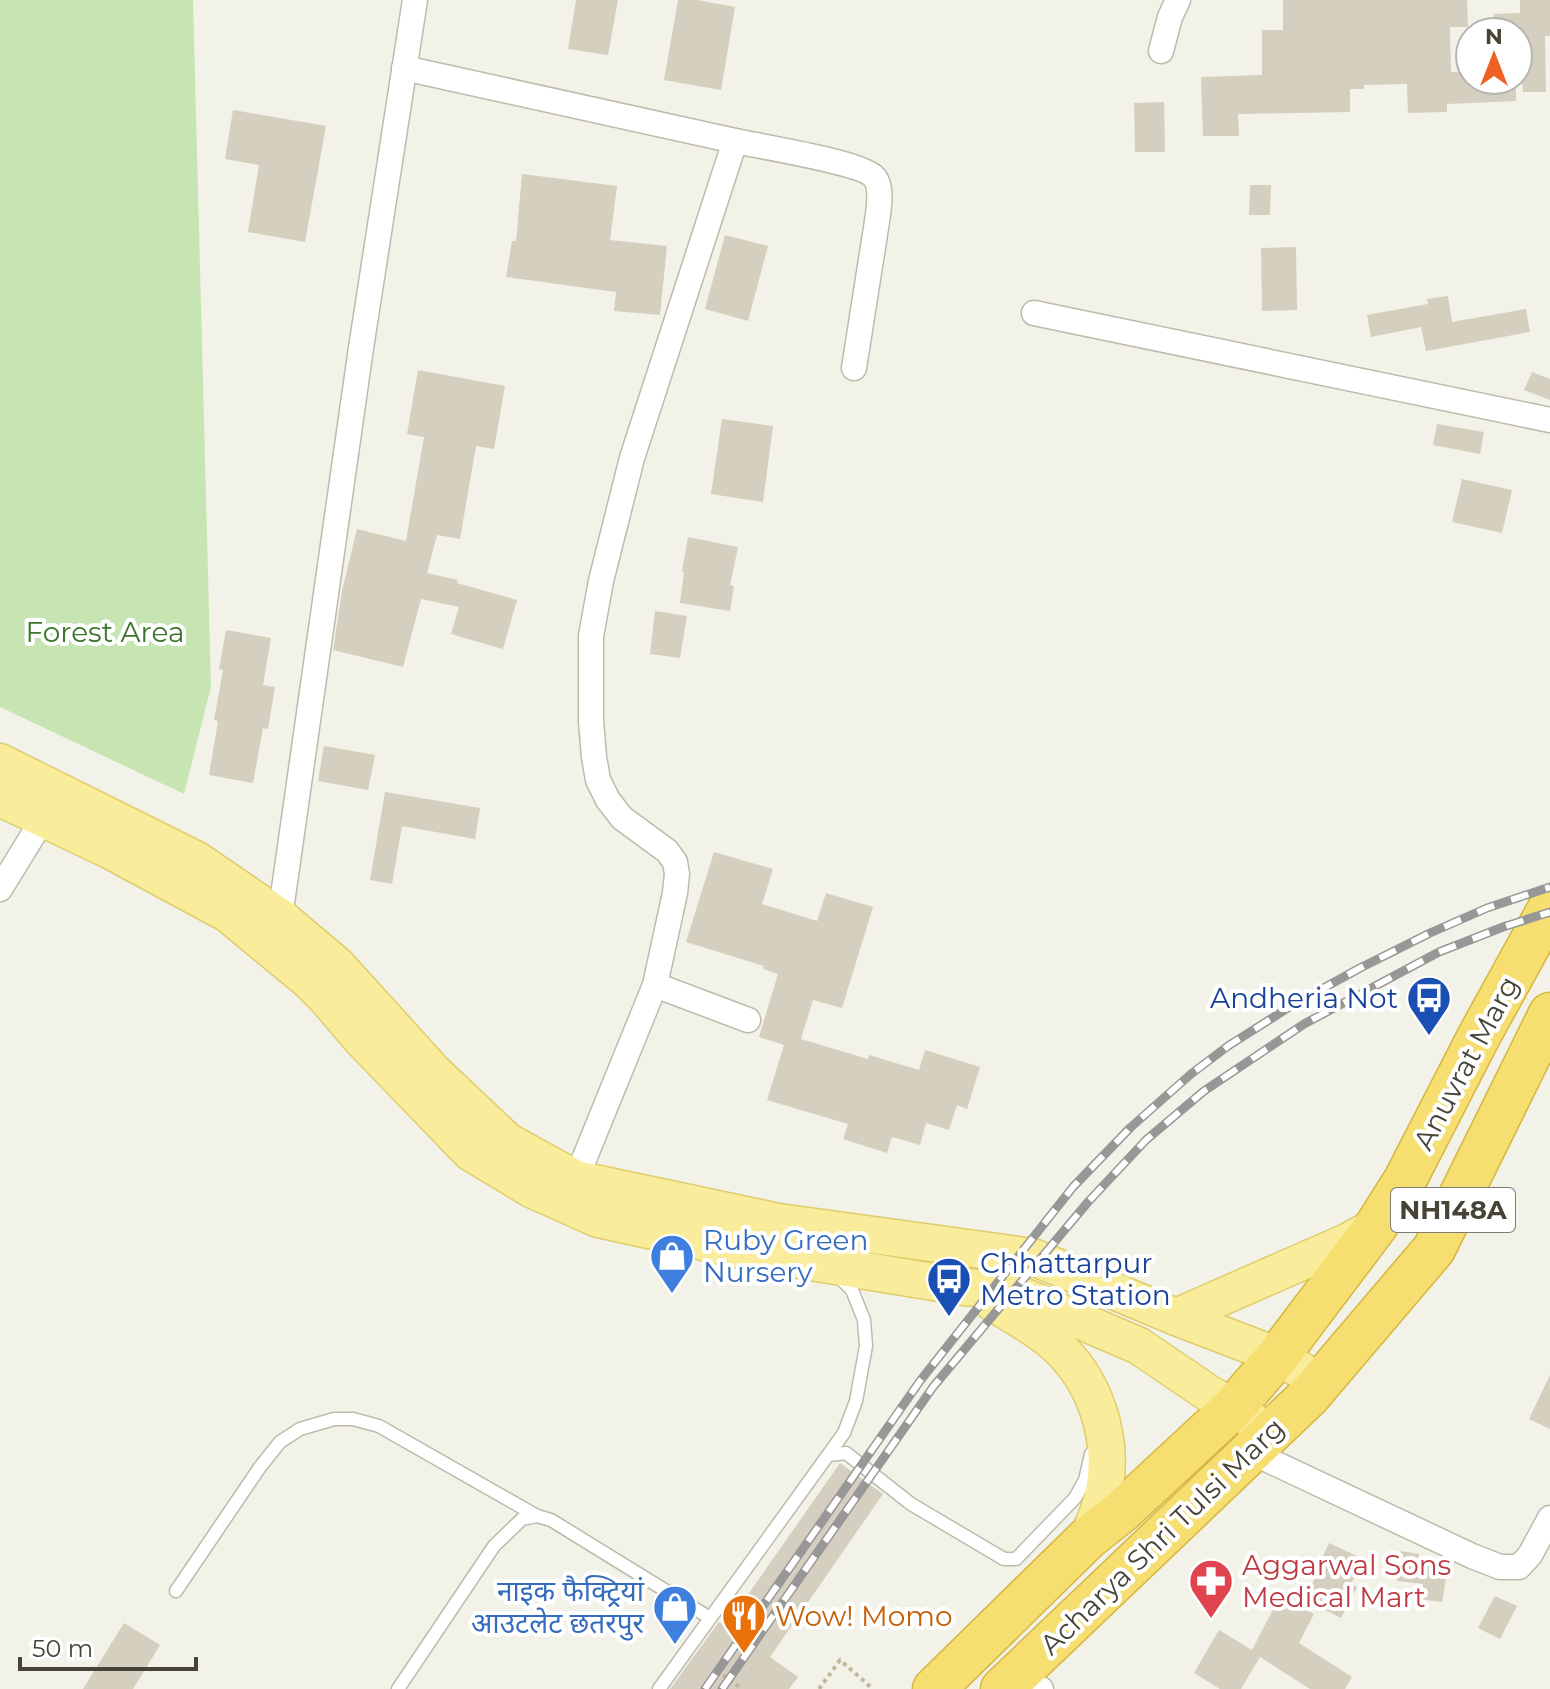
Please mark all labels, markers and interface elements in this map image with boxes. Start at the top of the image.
north arrow [1454,16,1534,96]
text: N [1485,23,1503,50]
park label: Forest Area [26,615,184,649]
street label: Anuvrat Marg [1406,970,1526,1156]
bus stop icon: Andheria Not [1405,974,1453,1037]
place label: Andheria Not [1210,981,1398,1015]
road number: NH148A [1391,1188,1515,1232]
place label: Ruby Green Nursery [703,1223,868,1289]
shop icon: Ruby Green Nursery [648,1232,696,1295]
place label: Chhattarpur Metro Station [980,1246,1171,1312]
bus stop icon: Chhattarpur Metro Station [925,1255,973,1318]
street label: Acharya Shri Tulsi Marg [1033,1410,1291,1662]
place label: Aggarwal Sons Medical Mart [1242,1548,1451,1614]
pharmacy icon: Aggarwal Sons Medical Mart [1187,1557,1235,1620]
place label: नाइक फैक्ट्रियां आउटलेट छतरपुर [471,1574,645,1641]
shop icon: नाइक फैक्ट्रियां आउटलेट छतरपुर [651,1583,699,1646]
restaurant icon: Wow! Momo [720,1592,768,1655]
place label: Wow! Momo [775,1599,953,1633]
scale bar [20,1621,196,1671]
text: 50 m [32,1634,93,1663]

